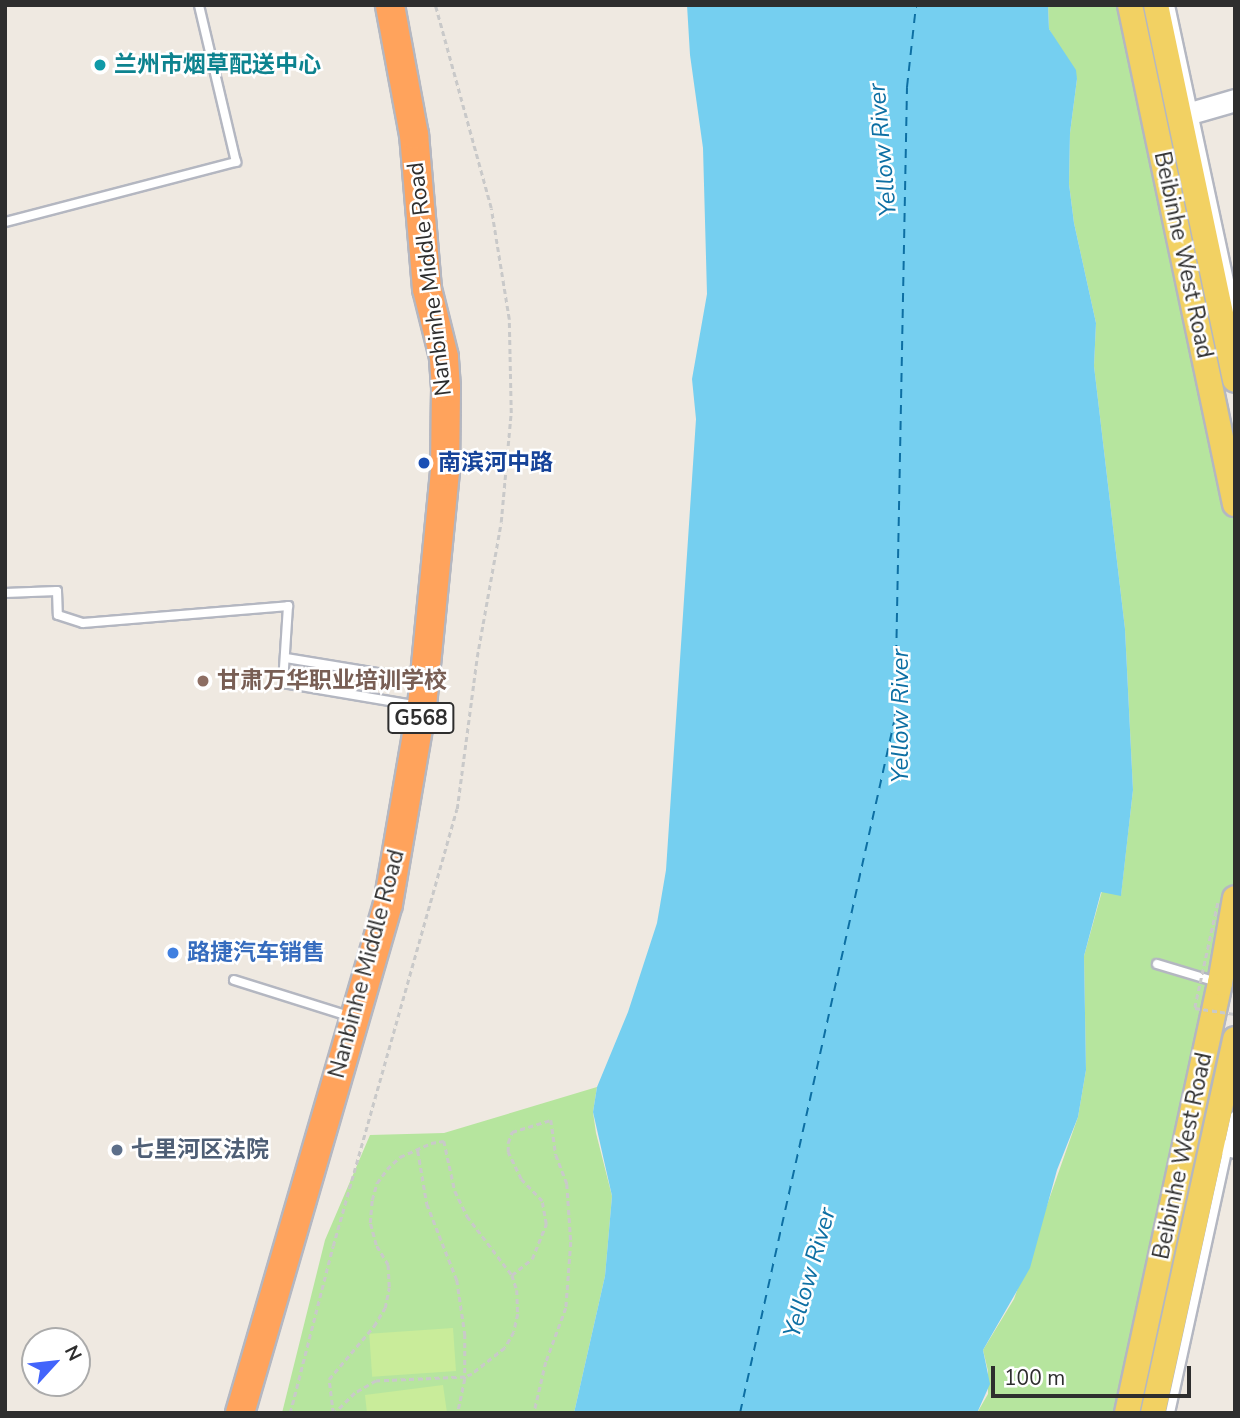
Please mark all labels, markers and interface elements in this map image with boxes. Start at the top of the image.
place label: 兰州市烟草配送中心 [114,51,321,79]
marker: 兰州市烟草配送中心 [92,57,108,73]
water label: Yellow River [863,82,903,218]
street label: Beibinhe West Road [1148,149,1218,361]
street label: Nanbinhe Middle Road [402,160,458,398]
place label: 南滨河中路 [438,449,553,477]
marker: 南滨河中路 [416,455,432,471]
water label: Yellow River [887,649,915,783]
place label: 甘肃万华职业培训学校 [217,667,447,695]
marker: 甘肃万华职业培训学校 [195,673,211,689]
road number: G568 [386,700,456,736]
street label: Nanbinhe Middle Road [323,847,411,1081]
place label: 路捷汽车销售 [187,939,325,967]
marker: 路捷汽车销售 [165,945,181,961]
street label: Beibinhe West Road [1148,1050,1218,1262]
place label: 七里河区法院 [131,1136,269,1164]
marker: 七里河区法院 [109,1142,125,1158]
water label: Yellow River [778,1205,842,1341]
north arrow [21,1327,91,1397]
text: N [58,1341,88,1366]
scale bar [995,1352,1194,1396]
text: 100 m [1004,1364,1065,1392]

